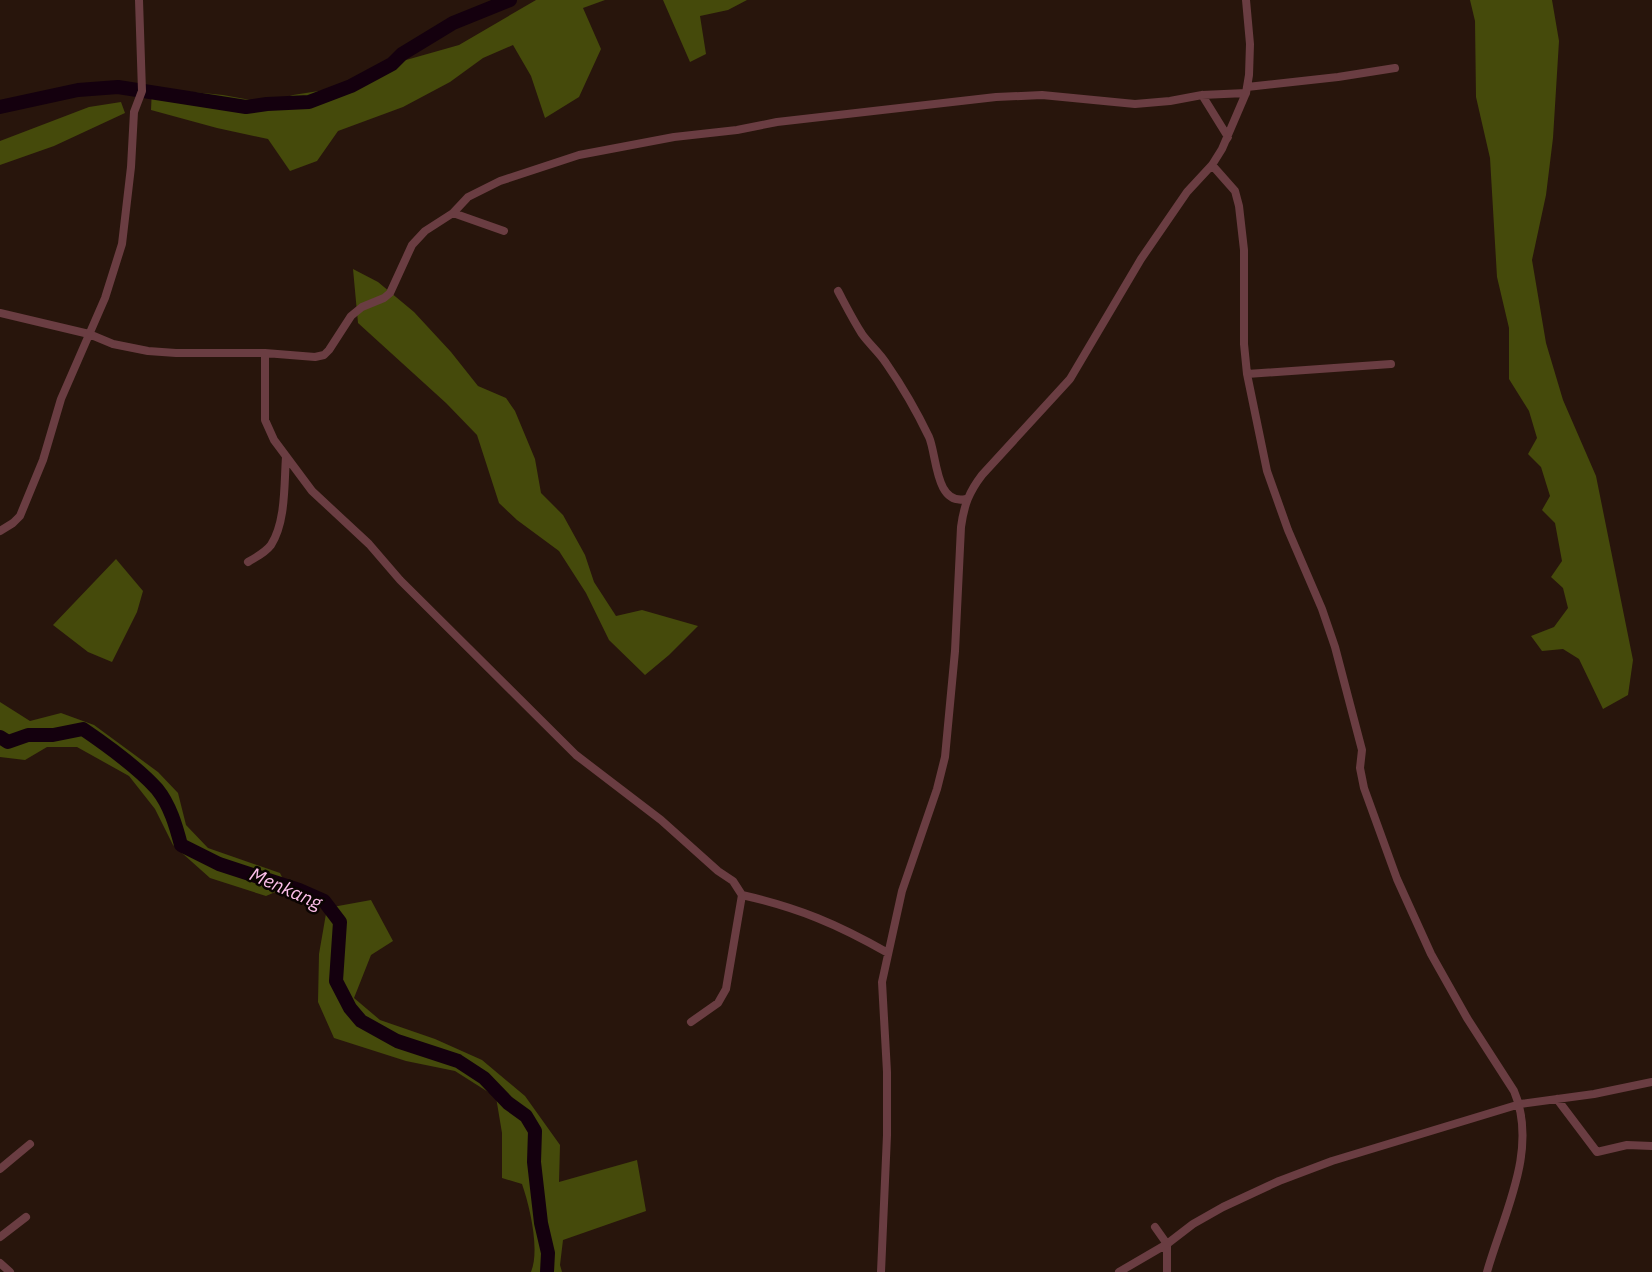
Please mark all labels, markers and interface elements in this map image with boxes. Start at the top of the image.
water label: Menkang [246,862,327,915]

